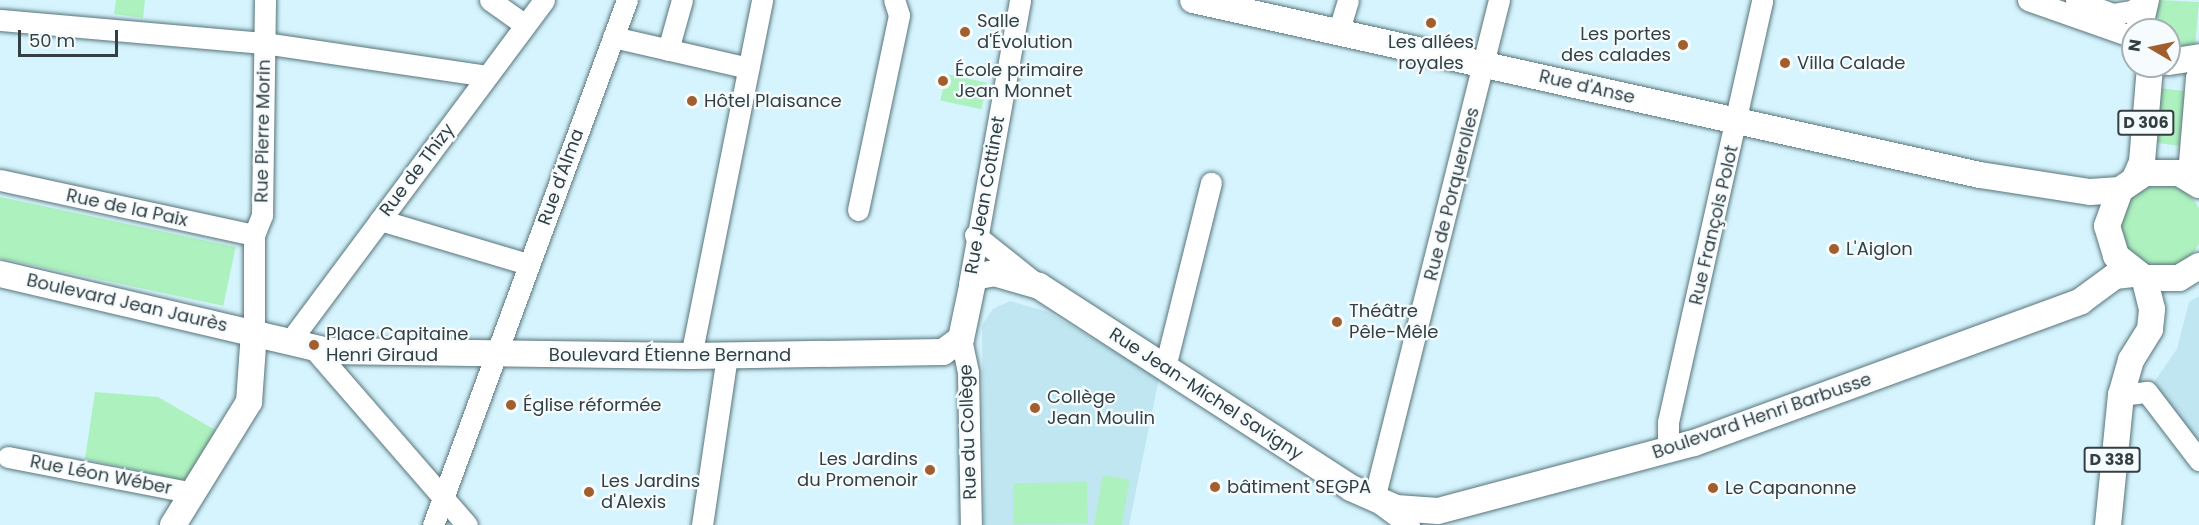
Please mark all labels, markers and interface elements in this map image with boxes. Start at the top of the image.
place label: Salle d'Évolution [977,11,1073,54]
marker: Les allées royales [1424,16,1438,30]
scale bar [21,18,122,56]
north arrow [2121,18,2181,78]
place label: Les portes des calades [1561,24,1671,66]
marker: Salle d'Évolution [958,25,972,39]
text: 50 m [29,28,75,53]
place label: Les allées royales [1388,32,1474,74]
marker: Les portes des calades [1676,38,1690,52]
text: N [2122,38,2147,53]
place label: Villa Calade [1797,52,1905,74]
marker: Villa Calade [1778,56,1792,70]
street label: Rue Pierre Morin [251,59,275,203]
place label: École primaire Jean Monnet [955,60,1083,103]
street label: Rue d'Anse [1537,65,1637,109]
marker: École primaire Jean Monnet [936,74,950,88]
place label: Hôtel Plaisance [704,90,842,112]
marker: Hôtel Plaisance [685,94,699,108]
street label: Rue de Porquerolles [1420,105,1484,283]
road number: D 306 [2116,110,2176,136]
street label: Rue Jean Cottinet [960,114,1010,276]
street label: Rue de Thizy [375,119,459,221]
street label: Rue d'Alma [534,126,588,228]
street label: Rue François Polot [1685,143,1743,307]
street label: Rue de la Paix [64,185,190,231]
place label: L'Aiglon [1846,238,1913,260]
marker: L'Aiglon [1827,242,1841,256]
street label: Boulevard Jean Jaurès [25,269,229,337]
place label: Théâtre Pêle-Mêle [1349,301,1438,344]
marker: Théâtre Pêle-Mêle [1330,315,1344,329]
street label: Rue Jean-Michel Savigny [1105,323,1307,465]
place label: Place Capitaine Henri Giraud [326,324,468,366]
marker: Place Capitaine Henri Giraud [307,338,321,352]
street label: Boulevard Étienne Bernand [549,344,791,366]
street label: Rue du Collège [955,364,981,500]
street label: Boulevard Henri Barbusse [1650,368,1874,464]
place label: Collège Jean Moulin [1047,387,1155,430]
place label: Église réformée [523,394,662,416]
marker: Église réformée [504,398,518,412]
marker: Collège Jean Moulin [1028,401,1042,415]
road number: D 338 [2084,447,2140,473]
place label: Les Jardins du Promenoir [797,449,918,492]
street label: Rue Léon Wéber [28,451,174,499]
marker: Les Jardins du Promenoir [923,463,937,477]
place label: Les Jardins d'Alexis [601,471,700,514]
place label: bâtiment SEGPA [1227,476,1371,498]
place label: Le Capanonne [1725,477,1856,499]
marker: bâtiment SEGPA [1208,480,1222,494]
marker: Le Capanonne [1706,481,1720,495]
marker: Les Jardins d'Alexis [582,485,596,499]

